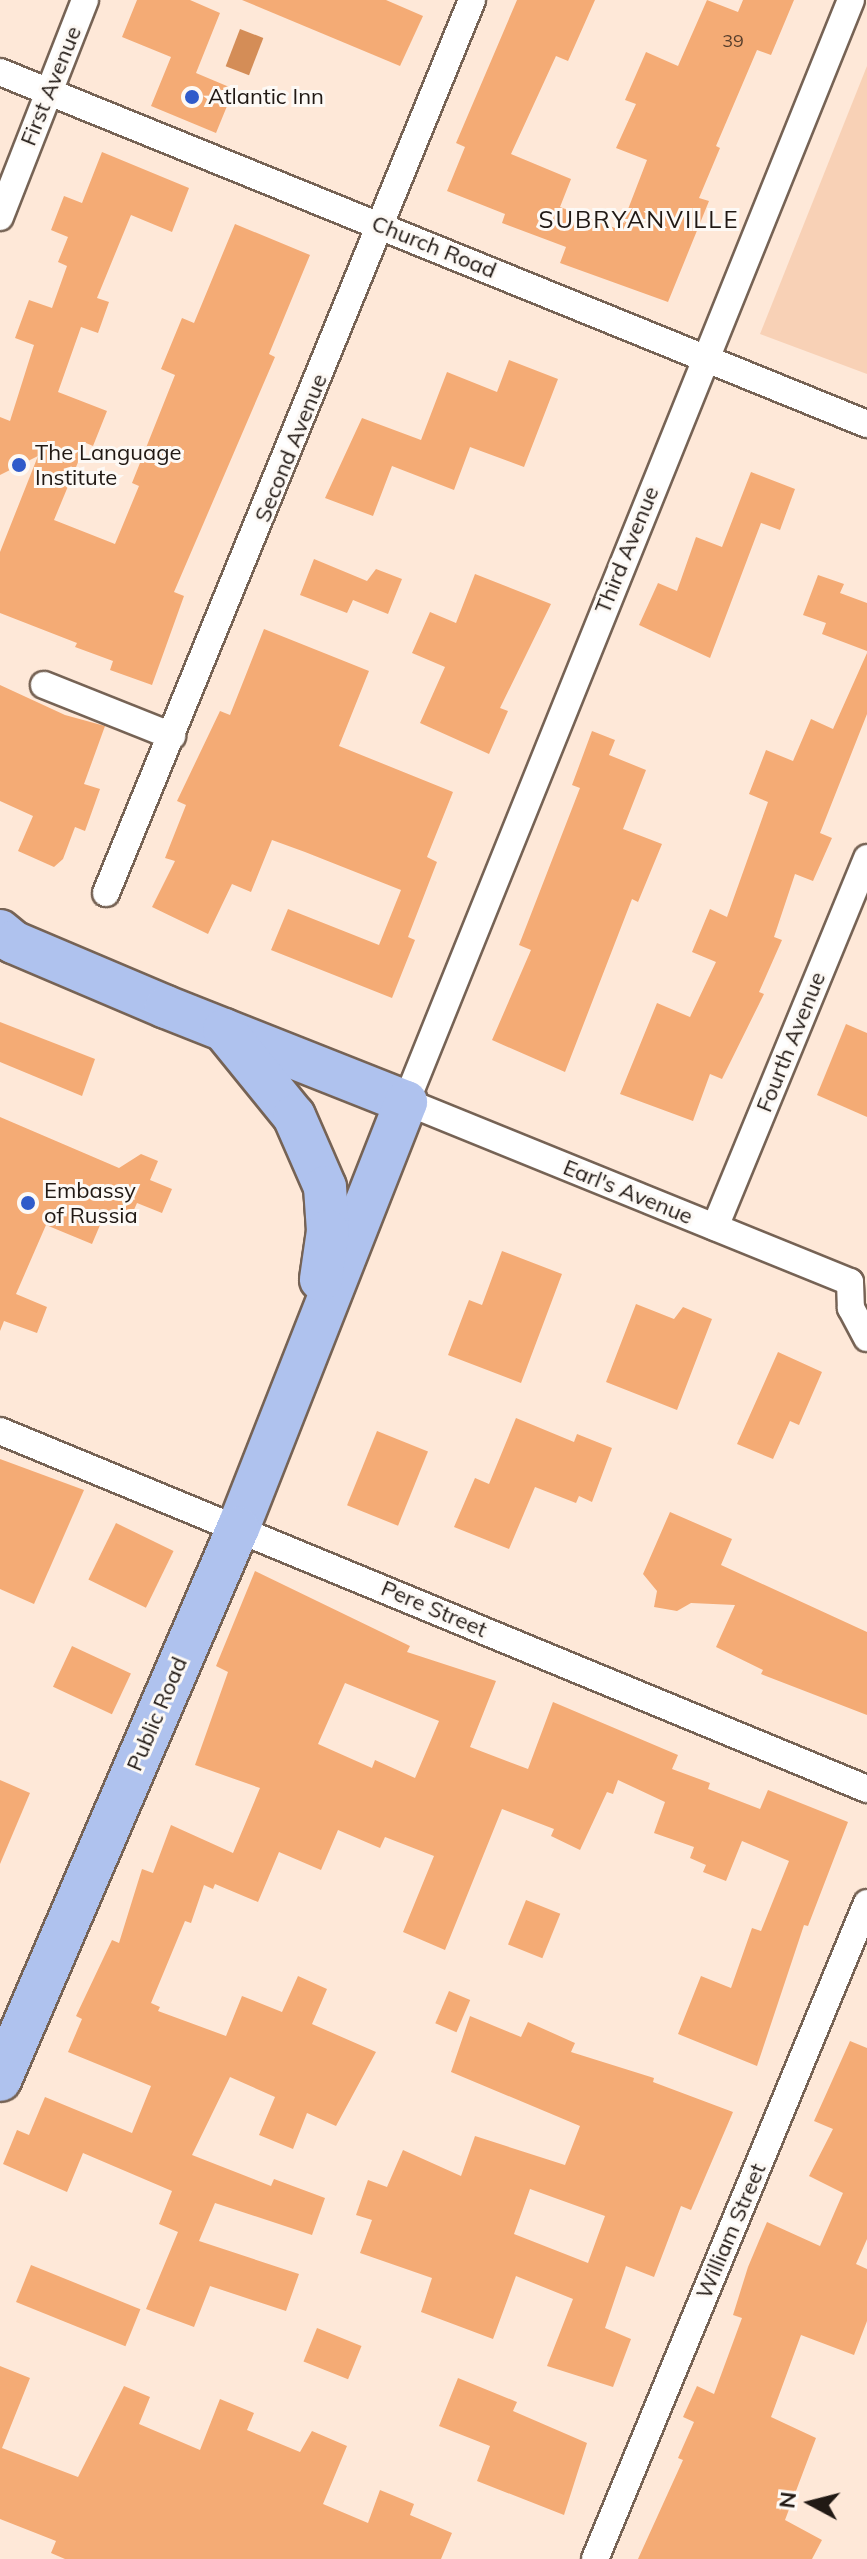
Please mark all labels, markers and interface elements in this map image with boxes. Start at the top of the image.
street label: First Avenue [15,22,87,150]
house number: 39 [722,30,744,52]
place label: Atlantic Inn [208,84,324,110]
marker: Atlantic Inn [183,88,201,106]
district label: SUBRYANVILLE [538,206,740,234]
street label: Church Road [368,210,500,284]
street label: Second Avenue [249,370,333,526]
place label: The Language Institute [35,439,181,490]
marker: The Language Institute [10,456,28,474]
street label: Third Avenue [590,483,664,617]
street label: Fourth Avenue [751,968,831,1116]
street label: Earl's Avenue [559,1154,697,1230]
place label: Embassy of Russia [44,1177,138,1228]
marker: Embassy of Russia [19,1194,37,1212]
street label: Pere Street [377,1575,491,1643]
street label: Public Road [121,1653,193,1775]
street label: William Street [691,2159,771,2303]
north arrow [771,2463,851,2543]
text: N [772,2490,802,2510]

